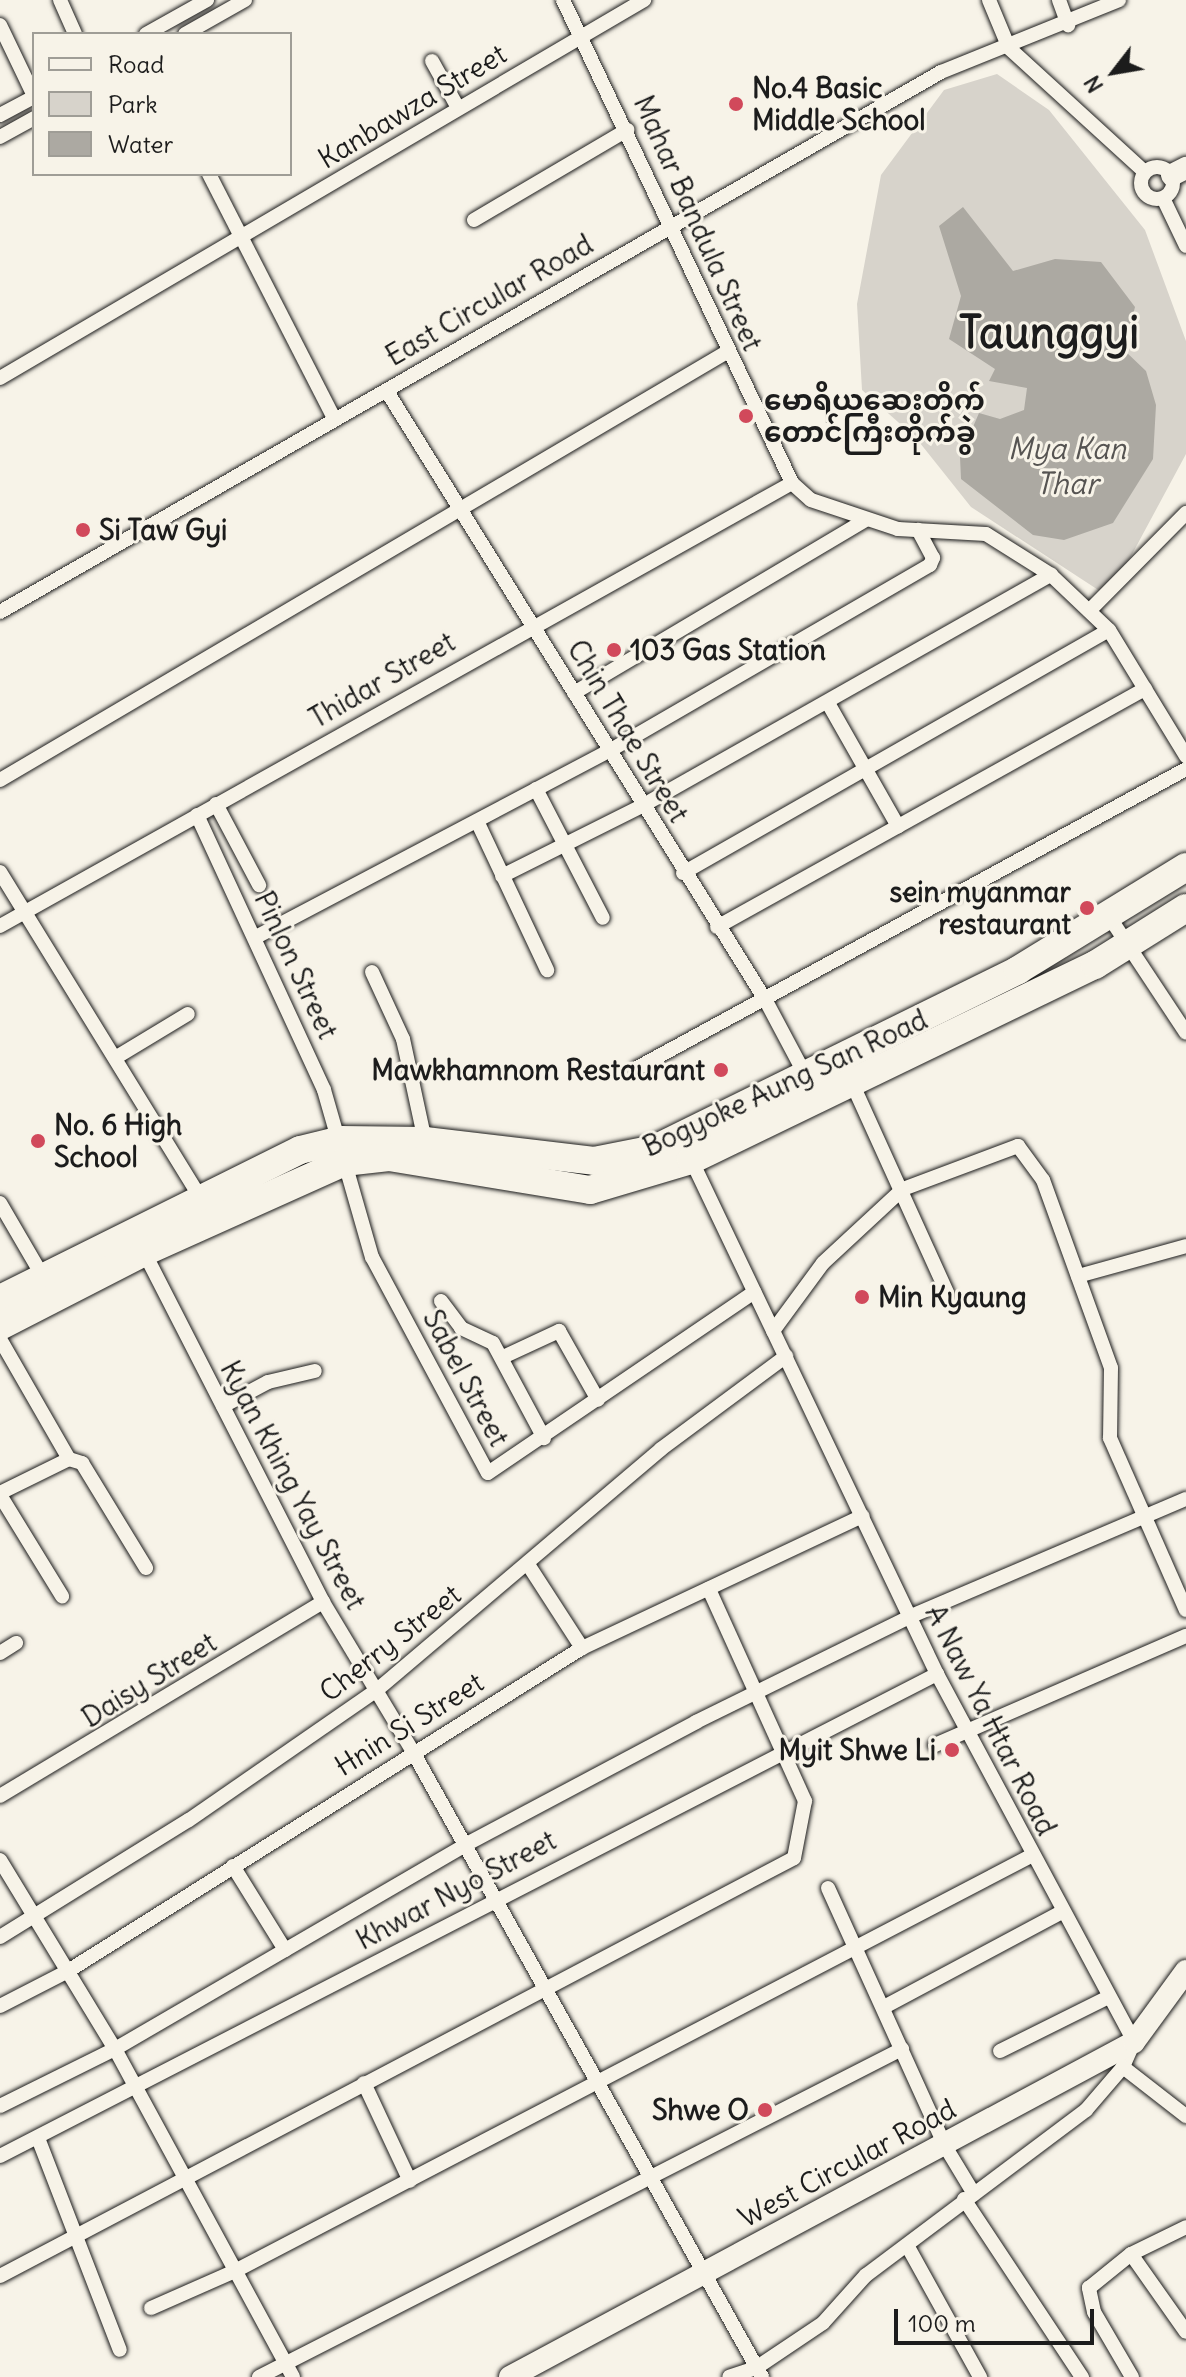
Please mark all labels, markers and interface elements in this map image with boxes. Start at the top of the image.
legend [32,32,292,176]
north arrow [1074,32,1154,112]
street label: Kanbawza Street [312,37,512,175]
text: Road [108,49,164,79]
place label: No.4 Basic Middle School [752,71,926,137]
text: N [1078,71,1109,98]
text: Park [108,89,158,119]
street label: Mahar Bandula Street [627,90,769,356]
marker: No.4 Basic Middle School [727,95,745,113]
text: Water [108,129,173,159]
street label: East Circular Road [380,227,598,373]
district label: Taunggyi [959,307,1139,359]
place label: မောရိယဆေးတိုက် တောင်ကြီးတိုက်ခွဲ [764,383,985,449]
marker: မောရိယဆေးတိုက် တောင်ကြီးတိုက်ခွဲ [735,405,757,427]
water label: Mya Kan Thar [1008,430,1126,500]
place label: Si Taw Gyi [99,513,227,547]
marker: Si Taw Gyi [74,521,92,539]
street label: Thidar Street [303,625,461,735]
place label: 103 Gas Station [630,633,826,667]
street label: Chin Thae Street [560,634,696,828]
marker: 103 Gas Station [605,641,623,659]
place label: sein myanmar restaurant [890,875,1071,941]
street label: Pinlon Street [247,886,345,1044]
marker: sein myanmar restaurant [1078,899,1096,917]
street label: Bogyoke Aung San Road [637,1002,933,1164]
place label: Mawkhamnom Restaurant [371,1053,705,1087]
marker: Mawkhamnom Restaurant [712,1061,730,1079]
place label: No. 6 High School [54,1108,182,1174]
marker: No. 6 High School [29,1132,47,1150]
place label: Min Kyaung [878,1280,1027,1314]
marker: Min Kyaung [853,1288,871,1306]
street label: Sabel Street [416,1304,516,1452]
street label: Kyan Khing Yay Street [213,1355,373,1615]
street label: Cherry Street [313,1577,467,1709]
street label: A Naw Ya Htar Road [918,1599,1064,1841]
street label: Daisy Street [76,1625,222,1735]
street label: Hnin Si Street [329,1665,489,1783]
place label: Myit Shwe Li [778,1733,936,1767]
marker: Myit Shwe Li [943,1741,961,1759]
street label: Khwar Nyo Street [350,1823,562,1957]
street label: West Circular Road [733,2092,961,2234]
place label: Shwe O [652,2093,749,2127]
marker: Shwe O [756,2101,774,2119]
scale bar [898,2293,1098,2343]
text: 100 m [908,2308,976,2338]

